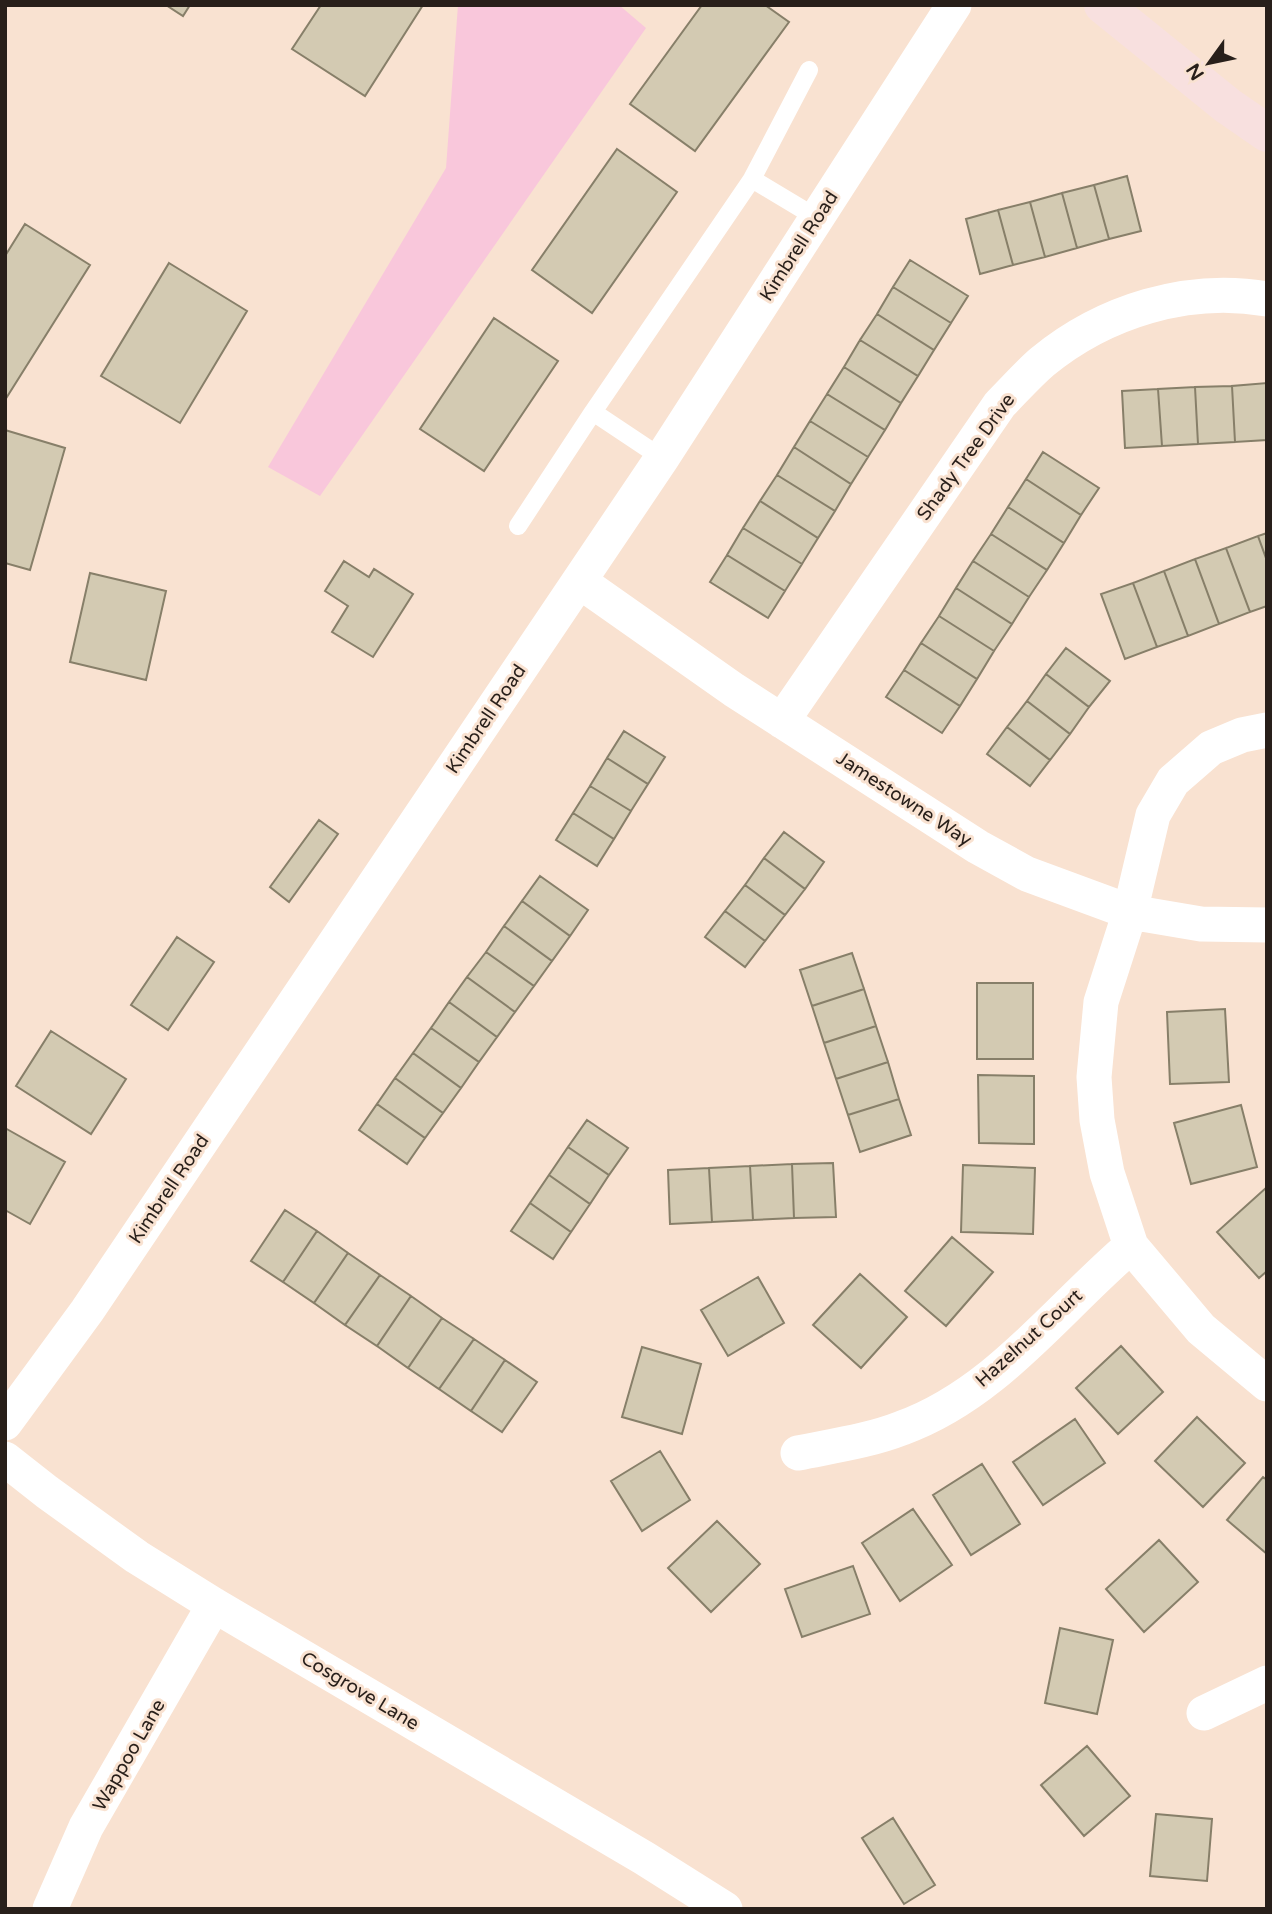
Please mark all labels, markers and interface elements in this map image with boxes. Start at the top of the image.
north arrow [1174,28,1244,98]
text: N [1182,59,1209,84]
street label: Kimbrell Road [755,187,843,305]
street label: Shady Tree Drive [913,389,1019,525]
street label: Kimbrell Road [441,660,531,778]
street label: Jamestowne Way [832,747,976,851]
street label: Kimbrell Road [124,1130,214,1248]
street label: Hazelnut Court [971,1284,1087,1392]
street label: Cosgrove Lane [297,1647,423,1735]
street label: Wappoo Lane [88,1695,170,1815]

